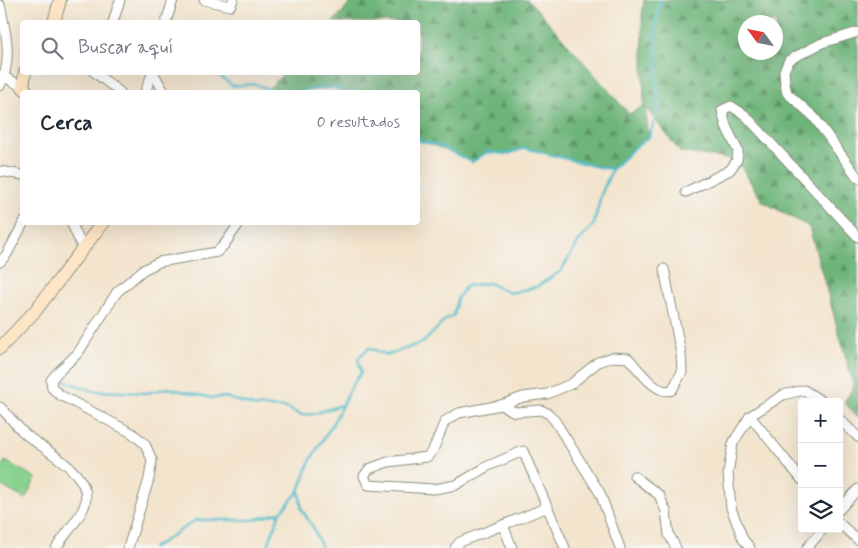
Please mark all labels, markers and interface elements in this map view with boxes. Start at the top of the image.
north arrow [738,15,783,60]
search box [20,20,420,75]
icon: search [38,34,66,62]
text: Buscar aquí [78,35,173,60]
text: Cerca [40,109,93,137]
text: 0 resultados [317,112,400,133]
map controls [798,398,843,533]
button: + [798,398,843,443]
button: − [798,443,843,488]
button: layers [798,488,843,533]

